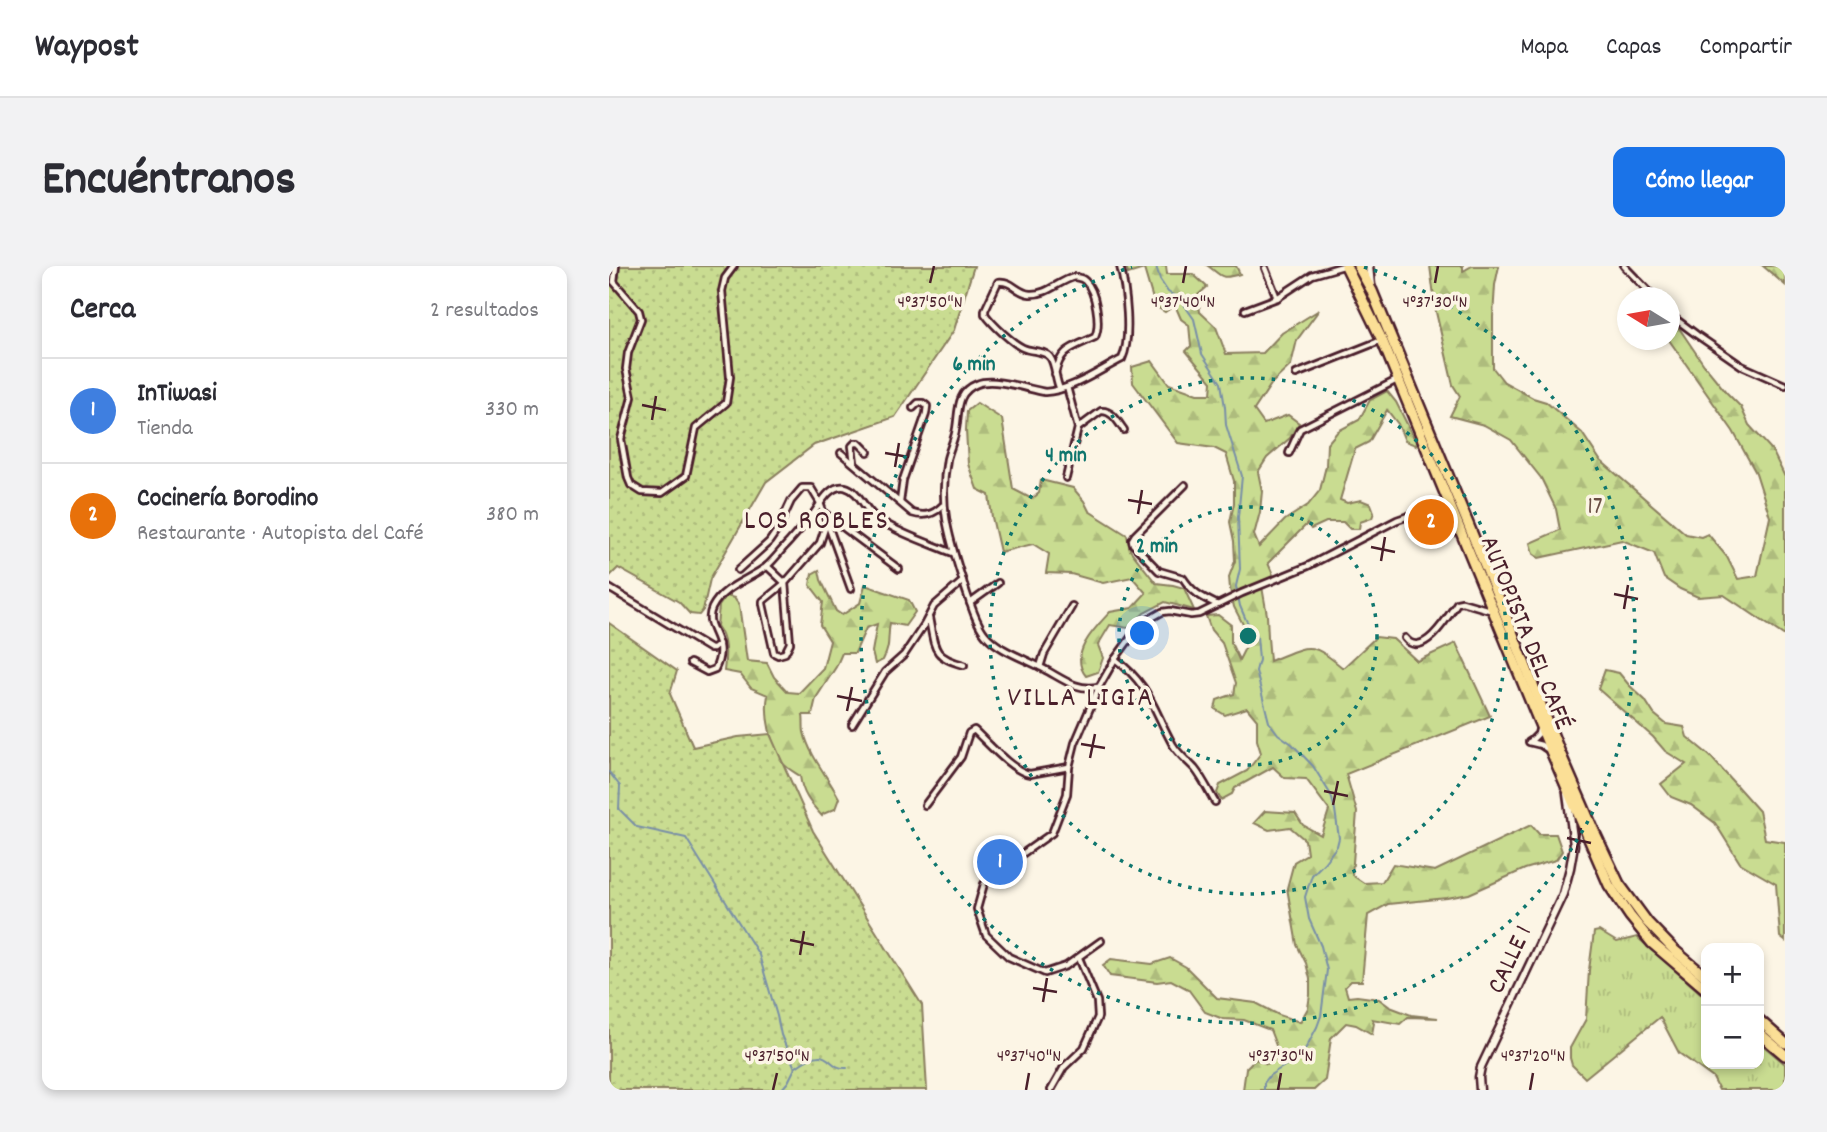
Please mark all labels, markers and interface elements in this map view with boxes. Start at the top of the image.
text: Waypost [35,25,139,72]
text: Mapa [1520,31,1568,65]
text: Capas [1606,31,1662,65]
text: Compartir [1700,31,1792,65]
text: Encuéntranos [42,147,296,217]
button: Cómo llegar [1613,147,1785,217]
north arrow [1617,287,1680,350]
text: Cerca [70,290,135,333]
text: 4°37'50"N [897,291,963,316]
text: 4°37'40"N [1151,291,1215,316]
text: 4°37'30"N [1403,291,1467,316]
text: 2 resultados [430,295,539,328]
text: 6 min [952,351,996,381]
text: InTiwasi [137,376,217,413]
text: 1 [90,394,96,427]
text: 330 m [485,394,539,427]
text: Tienda [137,413,193,446]
text: 4 min [1045,442,1087,472]
text: Cocinería Borodino [137,481,318,518]
park label: 17 [1587,489,1603,526]
pin: 2 [1408,496,1454,548]
text: 2 [88,499,98,532]
text: 380 m [486,499,539,532]
district label: LOS ROBLES [744,503,890,543]
text: Restaurante · Autopista del Café [137,518,424,551]
street label: AUTOPISTA DEL CAFÉ [1469,530,1581,736]
text: 2 min [1136,533,1178,563]
your location [1125,616,1159,650]
centre of rings [1236,624,1260,648]
district label: VILLA LIGIA [1008,680,1155,720]
pin: 1 [977,836,1023,888]
street label: CALLE 1 [1479,920,1543,1000]
map controls [1701,943,1764,1069]
button: + [1701,943,1764,1006]
button: − [1701,1006,1764,1069]
text: 4°37'50"N [744,1045,810,1070]
text: 4°37'40"N [997,1045,1061,1070]
text: 4°37'30"N [1249,1045,1313,1070]
text: 4°37'20"N [1501,1045,1565,1070]

